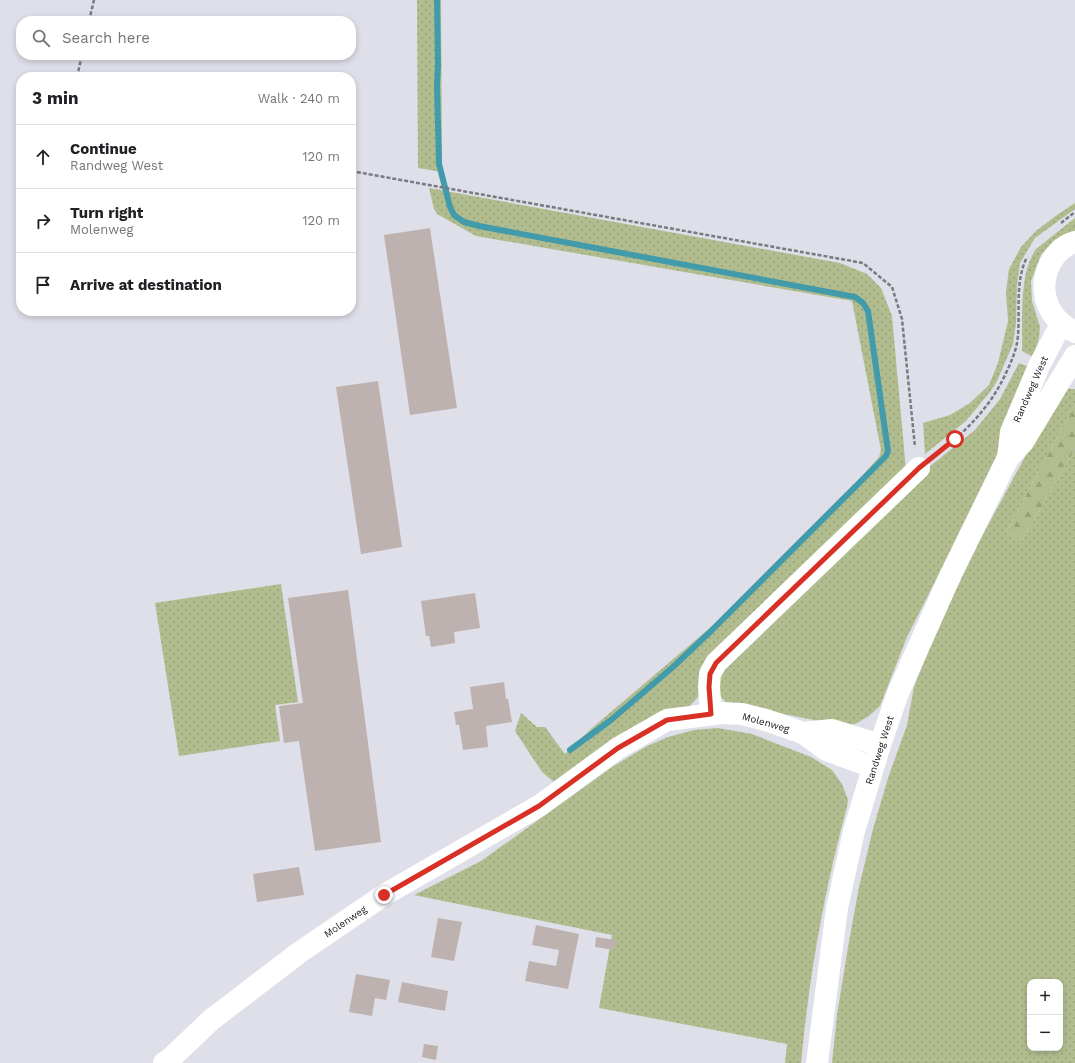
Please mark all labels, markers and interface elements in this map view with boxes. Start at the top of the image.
search box [16,16,356,60]
icon: search [30,27,52,49]
text: Search here [62,29,150,47]
text: 3 min [32,88,78,108]
text: Walk · 240 m [258,91,340,106]
text: Continue [70,140,137,158]
icon: ahead [32,146,54,168]
text: 120 m [302,149,340,164]
text: Randweg West [70,158,163,173]
text: Turn right [70,204,143,222]
icon: right [32,210,54,232]
text: 120 m [302,213,340,228]
text: Molenweg [70,222,133,237]
icon: arrive [32,274,54,296]
text: Arrive at destination [70,276,222,294]
street label: Randweg West [1011,353,1050,424]
route start [946,430,964,448]
street label: Molenweg [741,710,791,735]
street label: Randweg West [863,714,896,786]
route end [375,886,393,904]
street label: Molenweg [322,903,369,940]
map controls [1027,979,1063,1051]
button: + [1027,979,1063,1015]
button: − [1027,1015,1063,1051]

